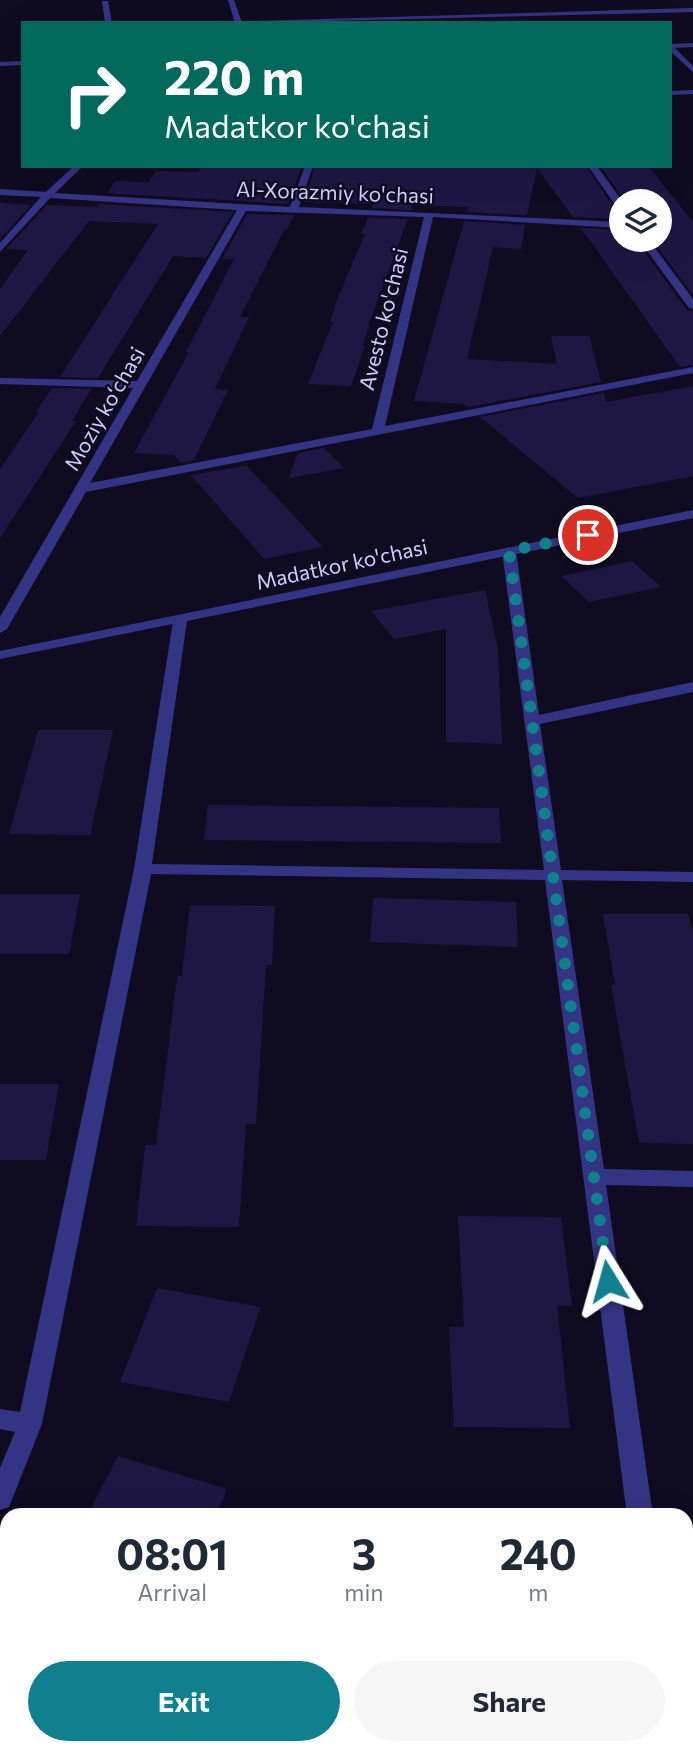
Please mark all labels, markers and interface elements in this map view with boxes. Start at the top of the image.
text: 220 m [164,45,304,105]
icon: right [49,49,140,140]
text: Madatkor ko'chasi [164,105,430,145]
street label: Al-Xorazmiy ko'chasi [236,176,434,207]
map controls [609,189,672,252]
button: layers [609,189,672,252]
street label: Avesto ko'chasi [353,245,412,392]
street label: Moziy ko‘chasi [58,342,149,475]
pin [558,505,618,565]
icon: arrive [569,516,607,554]
street label: Madatkor ko'chasi [254,533,430,594]
position arrow [571,1244,645,1318]
text: 08:01 [116,1527,228,1579]
text: 3 [352,1527,376,1579]
text: 240 [500,1527,577,1579]
text: Arrival [137,1578,207,1606]
text: min [344,1578,384,1606]
text: m [528,1578,548,1606]
button: Exit [28,1661,340,1741]
button: Share [354,1661,665,1741]

